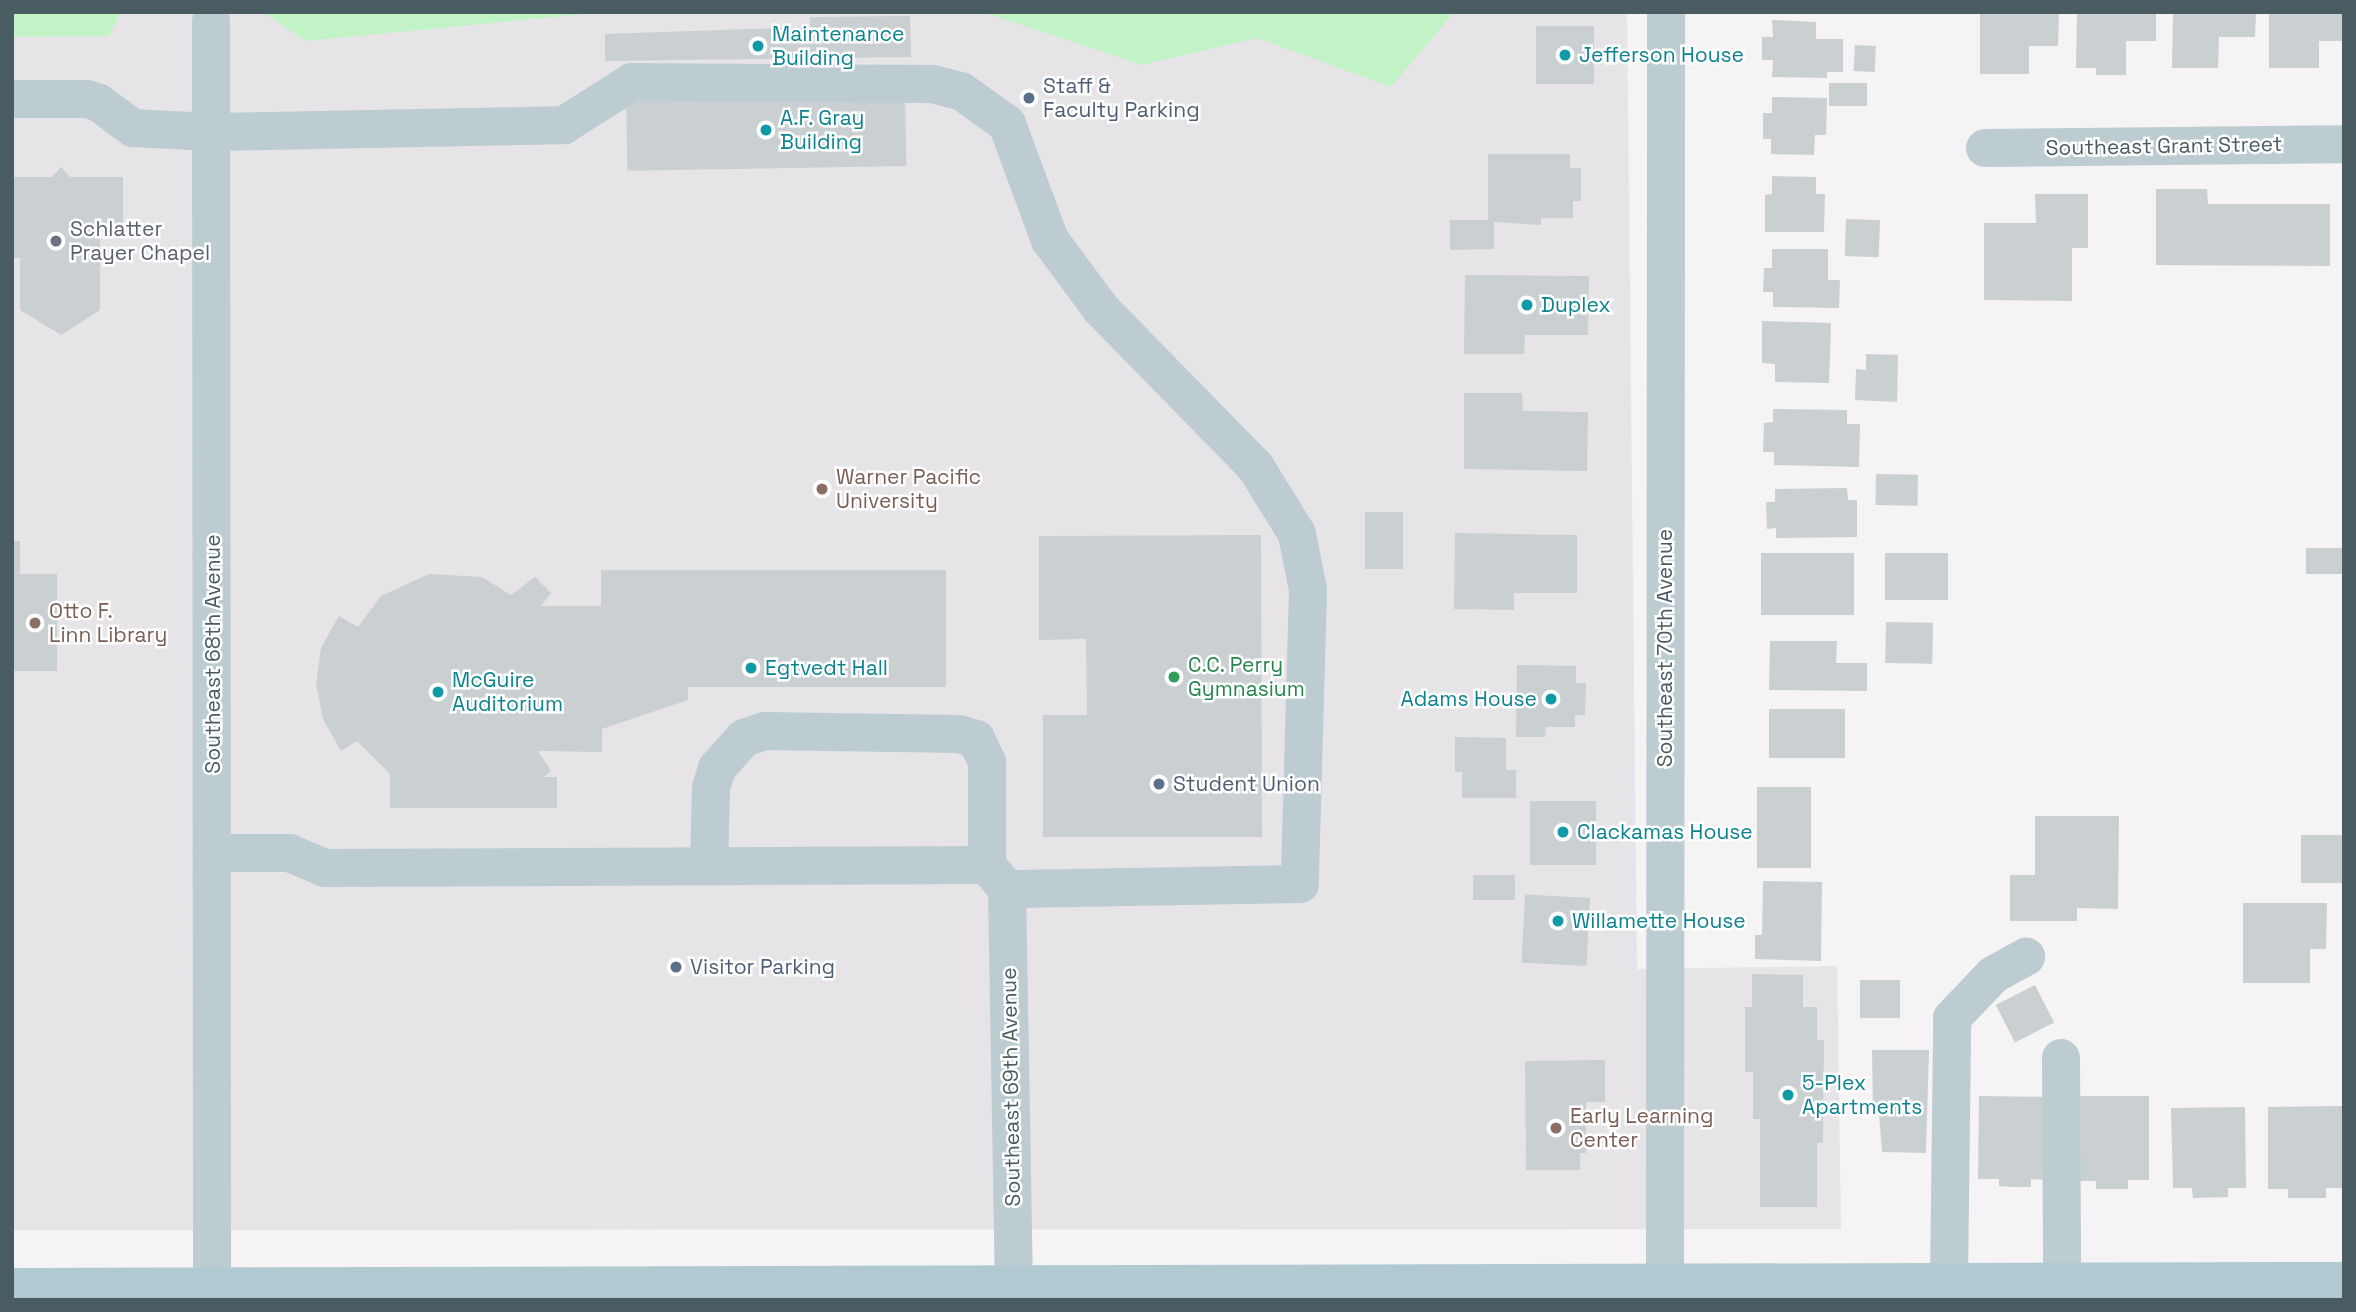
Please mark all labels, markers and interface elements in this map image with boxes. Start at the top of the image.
place label: Maintenance Building [772,21,904,71]
marker: Maintenance Building [750,38,766,54]
place label: Jefferson House [1579,42,1744,68]
marker: Jefferson House [1557,47,1573,63]
place label: Staff & Faculty Parking [1043,73,1200,123]
marker: Staff & Faculty Parking [1021,90,1037,106]
place label: A.F. Gray Building [780,105,865,155]
marker: A.F. Gray Building [758,122,774,138]
street label: Southeast Grant Street [2045,131,2283,161]
place label: Schlatter Prayer Chapel [70,216,210,266]
marker: Schlatter Prayer Chapel [48,233,64,249]
place label: Duplex [1541,292,1611,318]
marker: Duplex [1519,297,1535,313]
place label: Warner Pacific University [836,464,981,514]
marker: Warner Pacific University [814,481,830,497]
street label: Southeast 70th Avenue [1652,529,1678,767]
street label: Southeast 68th Avenue [200,534,226,774]
place label: Otto F. Linn Library [49,598,167,648]
marker: Otto F. Linn Library [27,615,43,631]
place label: C.C. Perry Gymnasium [1188,652,1305,702]
place label: Egtvedt Hall [765,655,888,681]
marker: Egtvedt Hall [743,660,759,676]
place label: McGuire Auditorium [452,667,563,717]
marker: C.C. Perry Gymnasium [1166,669,1182,685]
marker: McGuire Auditorium [430,684,446,700]
place label: Adams House [1401,686,1537,712]
marker: Adams House [1543,691,1559,707]
place label: Student Union [1173,771,1320,797]
marker: Student Union [1151,776,1167,792]
place label: Clackamas House [1577,819,1753,845]
marker: Clackamas House [1555,824,1571,840]
place label: Willamette House [1572,908,1746,934]
marker: Willamette House [1550,913,1566,929]
place label: Visitor Parking [690,954,835,980]
marker: Visitor Parking [668,959,684,975]
street label: Southeast 69th Avenue [996,967,1026,1207]
place label: 5-Plex Apartments [1802,1070,1922,1120]
marker: 5-Plex Apartments [1780,1087,1796,1103]
place label: Early Learning Center [1570,1103,1713,1153]
marker: Early Learning Center [1548,1120,1564,1136]

